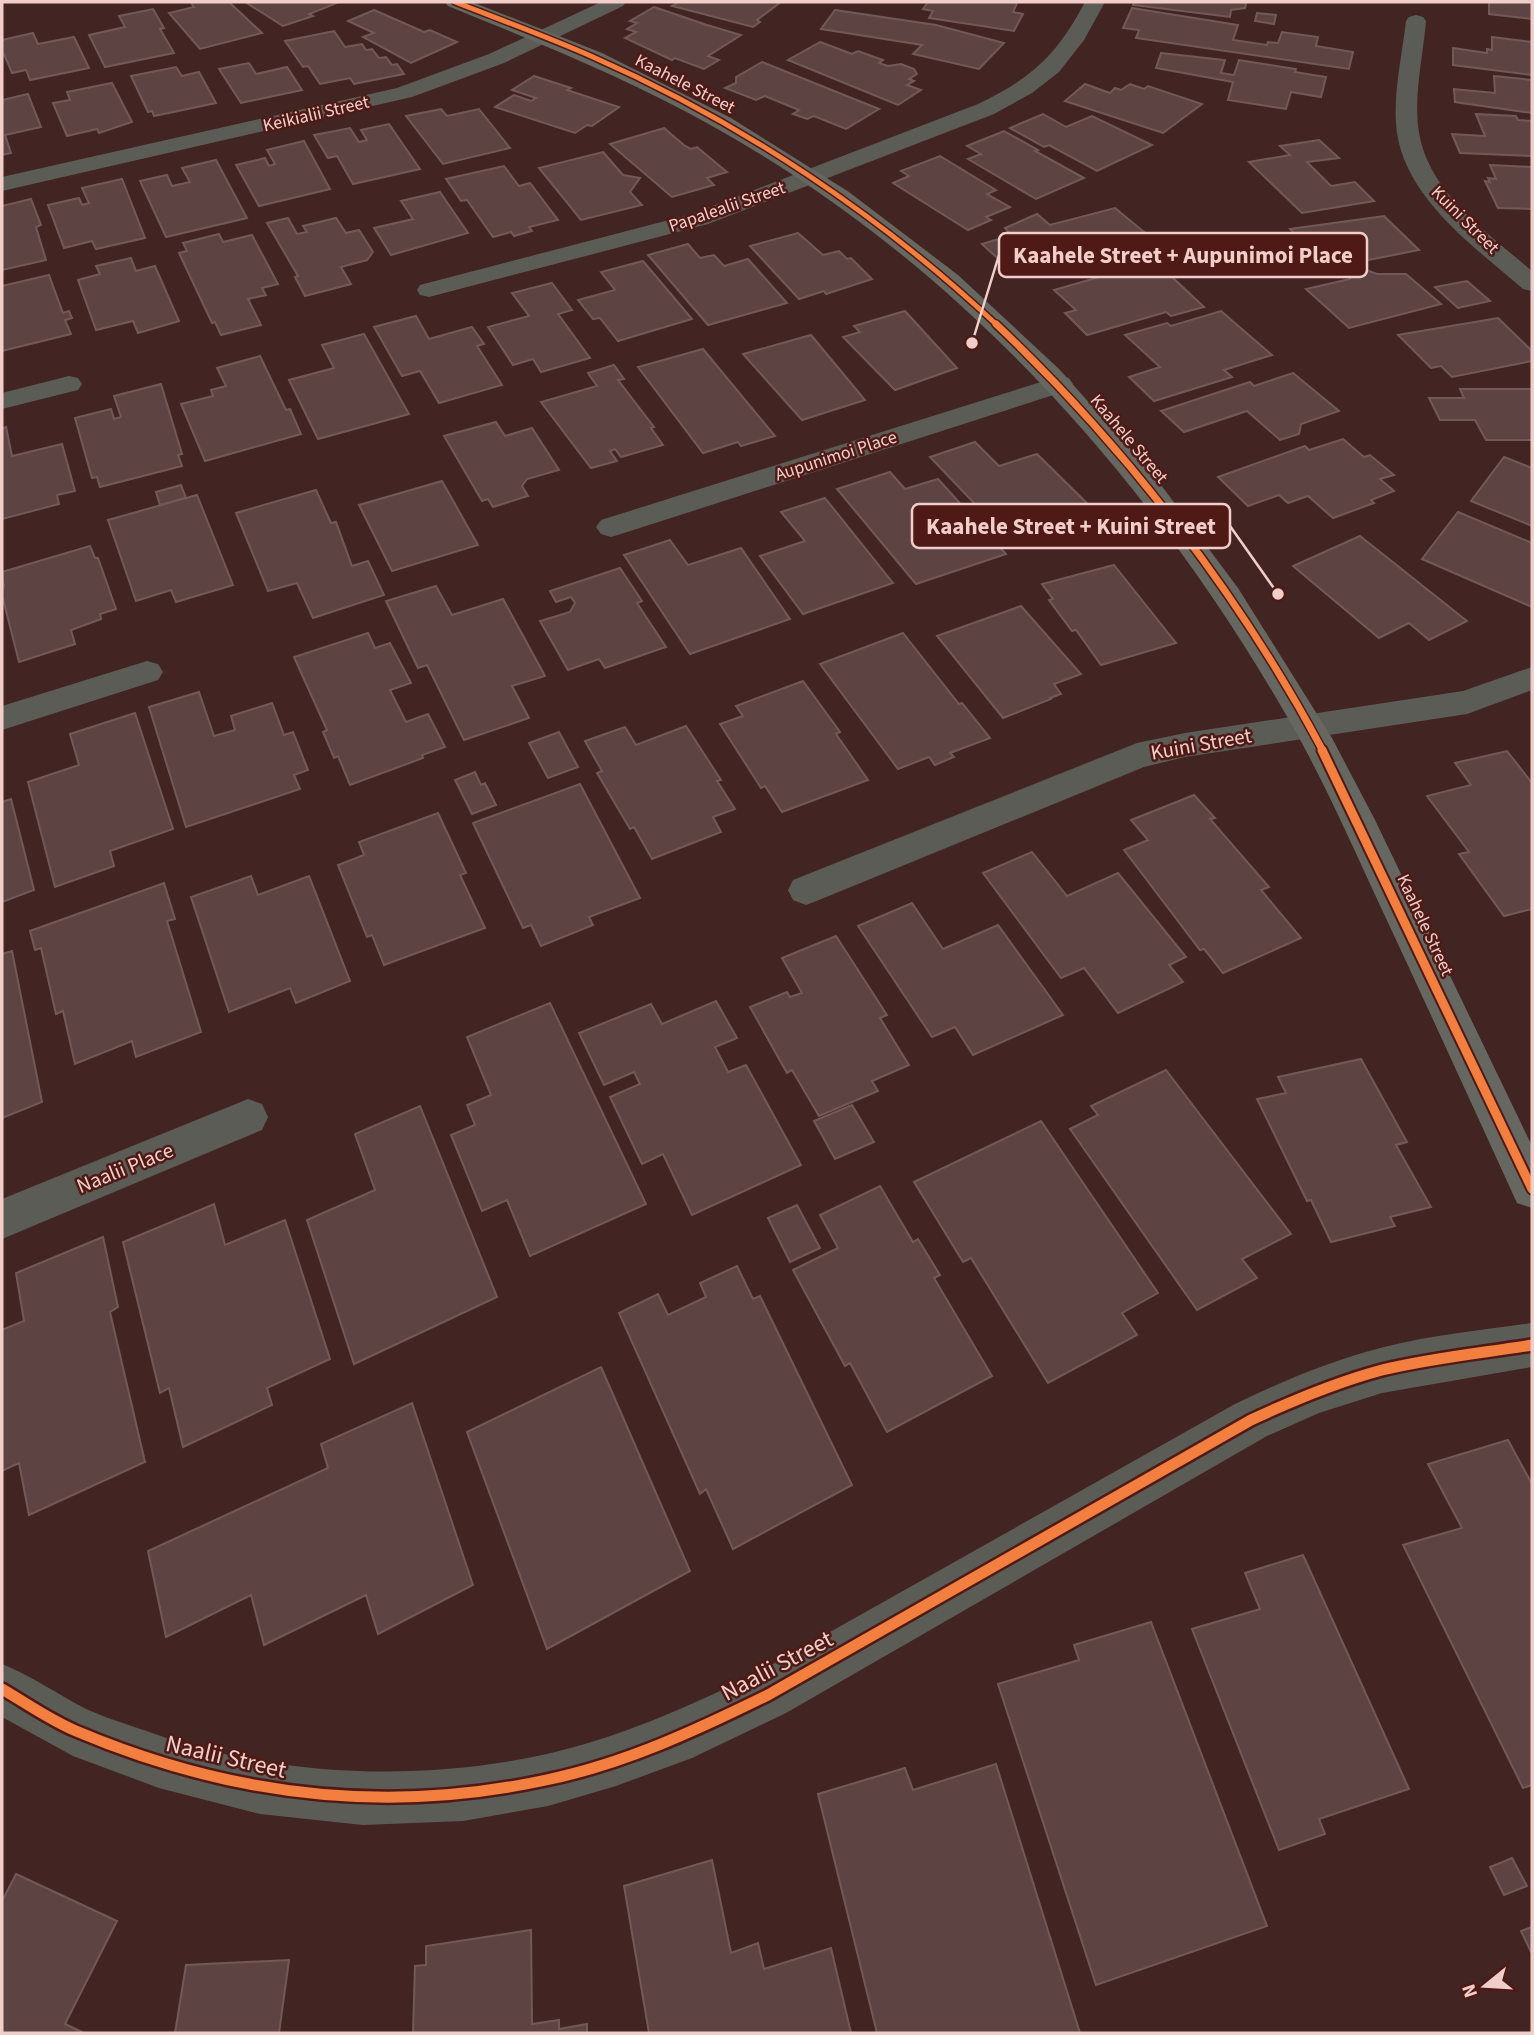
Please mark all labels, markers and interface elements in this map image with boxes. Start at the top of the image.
street label: Kaahele Street [631,48,739,120]
street label: Keikialii Street [260,90,372,138]
street label: Papalealii Street [665,175,789,239]
street label: Kuini Street [1425,180,1505,260]
callout: Kaahele Street + Aupunimoi Place [999,233,1367,277]
text: Kaahele Street + Aupunimoi Place [1013,239,1353,272]
street label: Kaahele Street [1084,389,1174,489]
street label: Aupunimoi Place [772,424,900,487]
callout: Kaahele Street + Kuini Street [912,504,1230,548]
text: Kaahele Street + Kuini Street [926,510,1216,543]
street label: Kuini Street [1148,720,1254,768]
street label: Kaahele Street [1391,870,1459,980]
street label: Naalii Place [72,1135,178,1201]
street label: Naalii Street [715,1622,839,1710]
street label: Naalii Street [162,1726,290,1788]
north arrow [1450,1951,1520,2021]
text: N [1455,1981,1485,2001]

